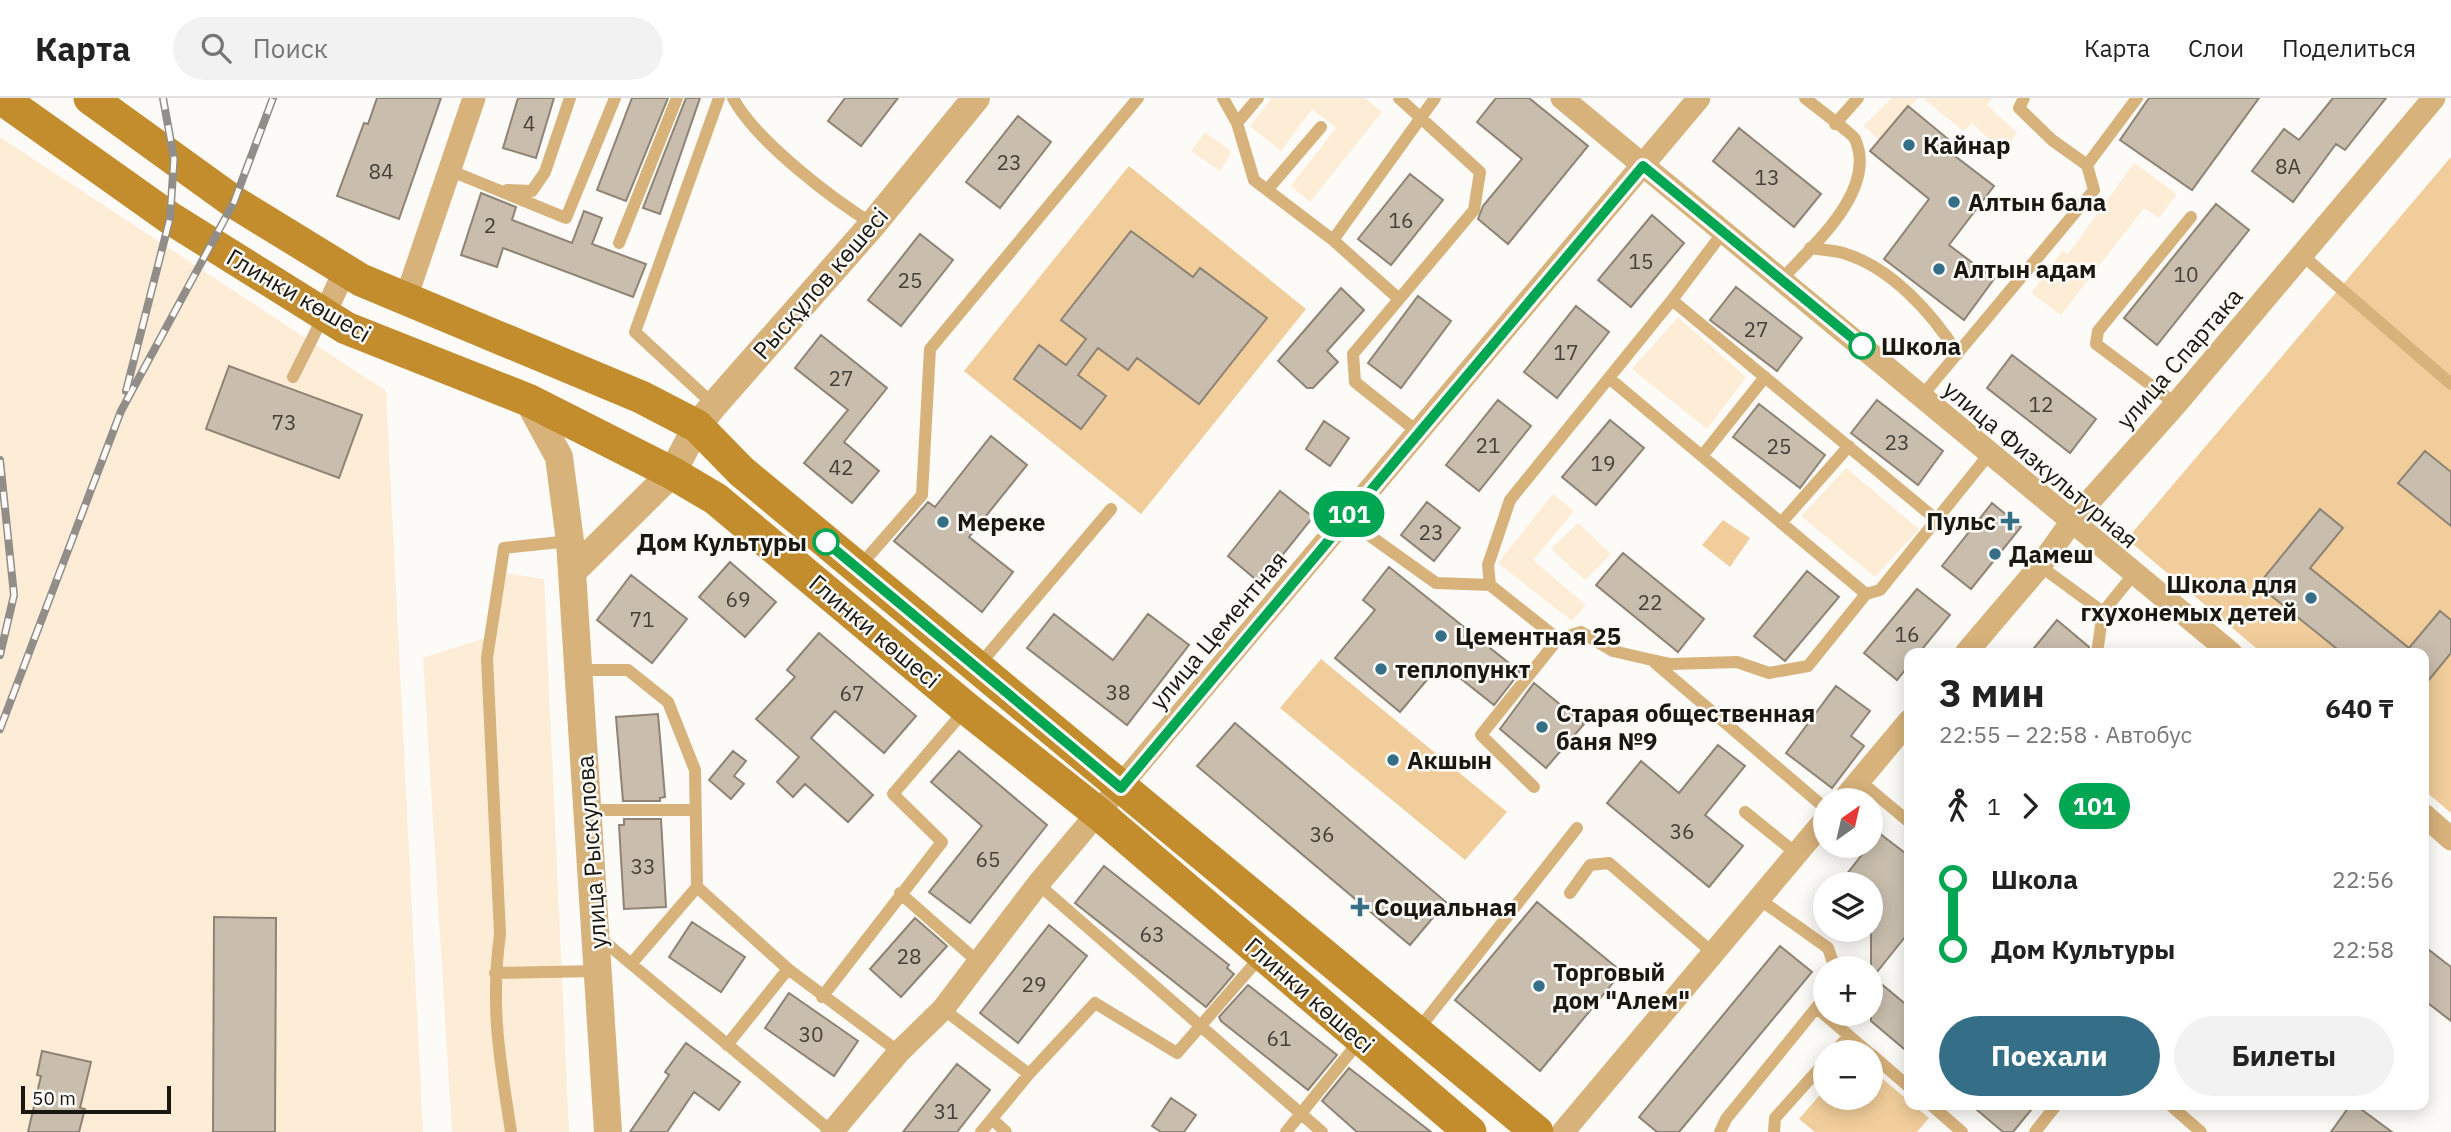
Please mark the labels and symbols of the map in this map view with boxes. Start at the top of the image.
house number: 4 [523,109,535,137]
place label: Кайнар [1923,129,2010,161]
marker: Кайнар [1901,137,1917,153]
house number: 23 [996,148,1022,176]
house number: 8А [2275,152,2301,180]
house number: 84 [368,157,394,185]
house number: 13 [1754,163,1780,191]
place label: Алтын бала [1968,186,2106,218]
marker: Алтын бала [1946,194,1962,210]
street label: Рысқұлов көшесі [745,200,895,366]
house number: 16 [1388,206,1414,234]
house number: 2 [484,211,496,239]
street label: Глинки көшесі [221,241,377,349]
house number: 15 [1628,247,1654,275]
place label: Алтын адам [1953,253,2097,285]
house number: 10 [2173,260,2199,288]
marker: Алтын адам [1931,261,1947,277]
house number: 25 [897,266,923,294]
street label: улица Спартака [2109,281,2249,435]
house number: 27 [1743,315,1769,343]
place label: Школа [1881,330,1961,362]
marker: Школа [1849,333,1875,359]
house number: 17 [1553,338,1579,366]
house number: 27 [828,364,854,392]
street label: улица Физкультурная [1937,373,2145,555]
house number: 12 [2028,390,2054,418]
house number: 73 [271,408,297,436]
house number: 23 [1884,428,1910,456]
house number: 21 [1475,431,1501,459]
house number: 25 [1766,432,1792,460]
house number: 19 [1590,449,1616,477]
house number: 42 [828,453,854,481]
line badge: 101 [1309,491,1389,537]
place label: Пульс [1926,505,1996,537]
place label: Мереке [957,506,1046,538]
marker: Пульс [2002,513,2018,529]
marker: Мереке [935,514,951,530]
house number: 23 [1418,518,1444,546]
place label: Дом Культуры [637,526,807,558]
marker: Дом Культуры [813,529,839,555]
place label: Дамеш [2009,538,2093,570]
street label: улица Цементная [1142,544,1294,716]
marker: Дамеш [1987,546,2003,562]
street label: Глинки көшесі [803,567,947,695]
place label: Школа для гхухонемых детей [2080,568,2297,628]
house number: 69 [725,585,751,613]
house number: 22 [1637,588,1663,616]
marker: Школа для гхухонемых детей [2303,590,2319,606]
house number: 71 [629,605,655,633]
place label: Цементная 25 [1455,620,1621,652]
house number: 16 [1894,620,1920,648]
marker: Цементная 25 [1433,628,1449,644]
place label: теплопункт [1395,653,1531,685]
marker: теплопункт [1373,661,1389,677]
house number: 38 [1105,678,1131,706]
house number: 67 [839,679,865,707]
place label: Старая общественная баня №9 [1556,697,1815,757]
marker: Старая общественная баня №9 [1534,719,1550,735]
place label: Акшын [1407,744,1492,776]
marker: Акшын [1385,752,1401,768]
street label: улица Рыскулова [568,754,614,950]
north arrow [1813,788,1883,858]
house number: 36 [1669,817,1695,845]
house number: 36 [1309,820,1335,848]
house number: 65 [975,845,1001,873]
house number: 33 [630,852,656,880]
place label: Социальная [1374,891,1517,923]
marker: Социальная [1352,899,1368,915]
house number: 63 [1139,920,1165,948]
street label: Глинки көшесі [1239,930,1381,1060]
house number: 28 [896,942,922,970]
place label: Торговый дом "Алем" [1553,956,1690,1016]
house number: 29 [1021,970,1047,998]
marker: Торговый дом "Алем" [1531,978,1547,994]
house number: 30 [798,1020,824,1048]
house number: 61 [1266,1024,1292,1052]
scale bar [21,1083,172,1115]
house number: 31 [933,1097,959,1125]

